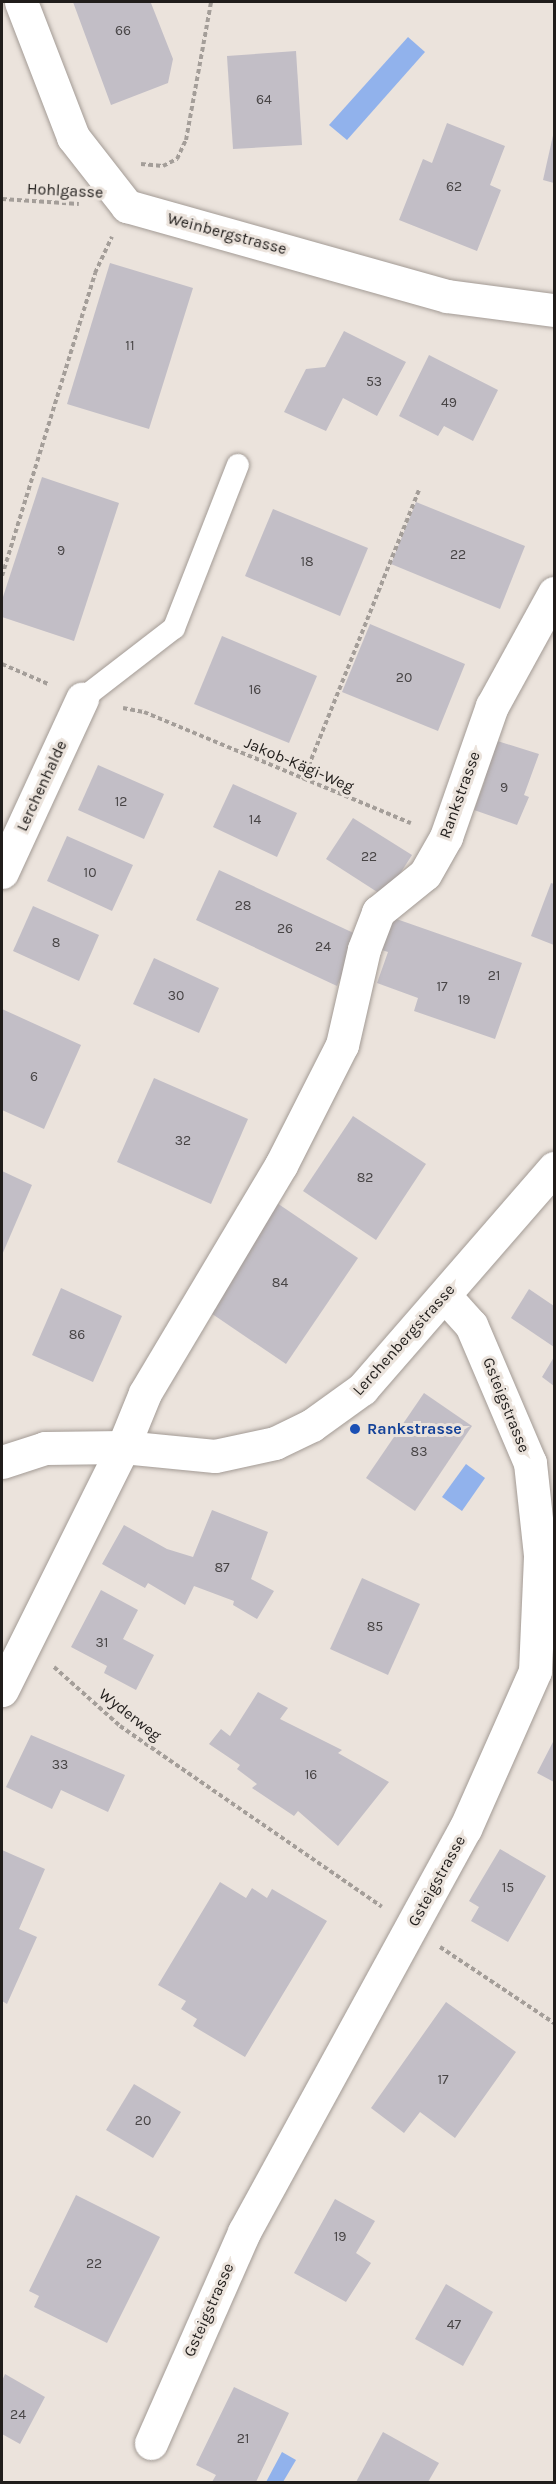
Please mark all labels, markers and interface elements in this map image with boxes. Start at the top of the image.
house number: 66 [115,23,131,39]
house number: 64 [256,92,272,108]
street label: Hohlgasse [26,179,104,203]
house number: 62 [446,179,462,195]
street label: Weinbergstrasse [165,209,289,259]
house number: 11 [125,338,135,354]
house number: 53 [366,374,382,390]
house number: 49 [441,395,457,411]
house number: 9 [57,543,65,559]
house number: 22 [450,547,466,563]
house number: 18 [300,554,314,570]
house number: 20 [396,670,412,686]
house number: 16 [249,682,261,698]
street label: Jakob-Kägi-Weg [241,733,357,797]
street label: Lerchenhalde [13,738,71,834]
street label: Rankstrasse [435,749,485,841]
house number: 9 [500,780,508,796]
house number: 12 [115,794,127,810]
house number: 14 [249,812,261,828]
house number: 22 [361,849,377,865]
house number: 10 [84,865,96,881]
house number: 28 [235,898,251,914]
house number: 26 [277,921,293,937]
house number: 8 [52,935,60,951]
house number: 24 [315,939,331,955]
house number: 21 [488,968,500,984]
house number: 17 [436,979,448,995]
house number: 30 [168,988,184,1004]
house number: 19 [458,992,470,1008]
house number: 6 [30,1069,38,1085]
house number: 32 [175,1133,191,1149]
house number: 82 [357,1170,373,1186]
house number: 84 [272,1275,288,1291]
street label: Lerchenbergstrasse [349,1280,459,1400]
house number: 86 [69,1327,85,1343]
street label: Gsteigstrasse [478,1355,534,1455]
place label: Rankstrasse [367,1419,462,1439]
marker: Rankstrasse [348,1422,362,1436]
house number: 83 [411,1444,427,1460]
house number: 87 [214,1560,230,1576]
house number: 85 [367,1619,383,1635]
house number: 31 [96,1635,108,1651]
street label: Wyderweg [95,1685,165,1745]
house number: 33 [52,1757,68,1773]
house number: 16 [305,1767,317,1783]
street label: Gsteigstrasse [404,1832,470,1930]
house number: 15 [502,1880,514,1896]
house number: 17 [437,2072,449,2088]
house number: 20 [135,2113,151,2129]
house number: 19 [334,2229,346,2245]
house number: 22 [86,2256,102,2272]
street label: Gsteigstrasse [180,2260,238,2360]
house number: 47 [447,2317,461,2333]
house number: 24 [10,2407,26,2423]
house number: 21 [237,2431,249,2447]

